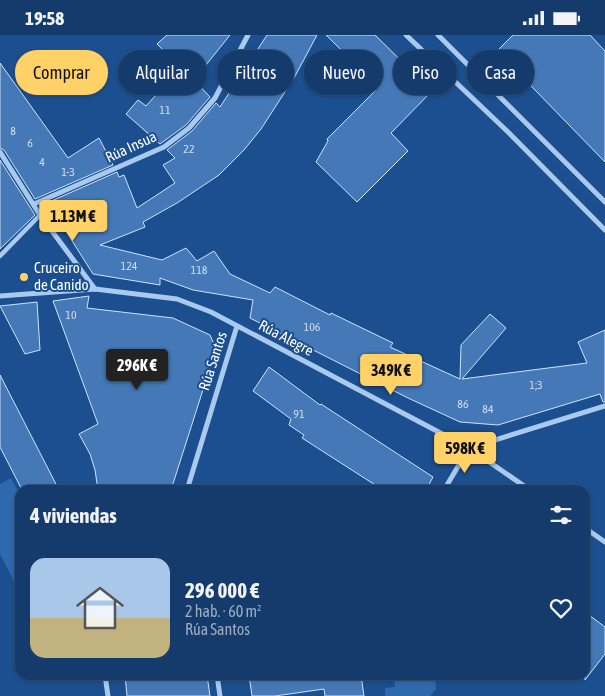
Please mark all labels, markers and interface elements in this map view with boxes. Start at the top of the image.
text: 19:58 [25,7,64,29]
chip: Comprar [15,50,108,95]
chip: Alquilar [118,50,207,95]
chip: Filtros [217,50,294,95]
chip: Nuevo [304,50,383,95]
chip: Piso [393,50,457,95]
chip: Casa [467,50,534,95]
house number: 11 [159,103,171,117]
house number: 8 [10,124,16,138]
street label: Rúa Insua [103,127,159,166]
house number: 6 [27,136,33,150]
house number: 22 [183,142,195,156]
house number: 4 [39,155,45,169]
house number: 1-3 [61,165,75,179]
pin: 1.13M € [27,199,119,242]
text: 1.13M € [50,207,96,225]
place label: Cruceiro de Canido [34,259,89,293]
house number: 124 [121,259,138,273]
house number: 118 [191,263,208,277]
marker: Cruceiro de Canido [18,271,30,283]
house number: 10 [65,308,77,322]
street label: Rúa Alegre [256,316,317,359]
house number: 106 [304,320,321,334]
street label: Rúa Santos [195,329,230,392]
pin: 296K € [96,349,178,391]
pin: 349K € [350,353,432,396]
text: 296K € [117,356,157,374]
text: 349K € [371,361,411,379]
house number: 1;3 [529,378,543,392]
house number: 86 [457,397,469,411]
house number: 84 [482,402,494,416]
house number: 91 [293,407,305,421]
pin: 598K € [424,431,506,474]
text: 598K € [445,439,485,457]
icon: filters [547,501,575,529]
text: 4 viviendas [30,503,117,527]
icon: home [70,578,130,638]
text: 296 000 € [185,578,259,602]
icon: heart [547,594,575,622]
text: 2 hab. · 60 m² [185,602,261,620]
text: Rúa Santos [185,620,250,638]

